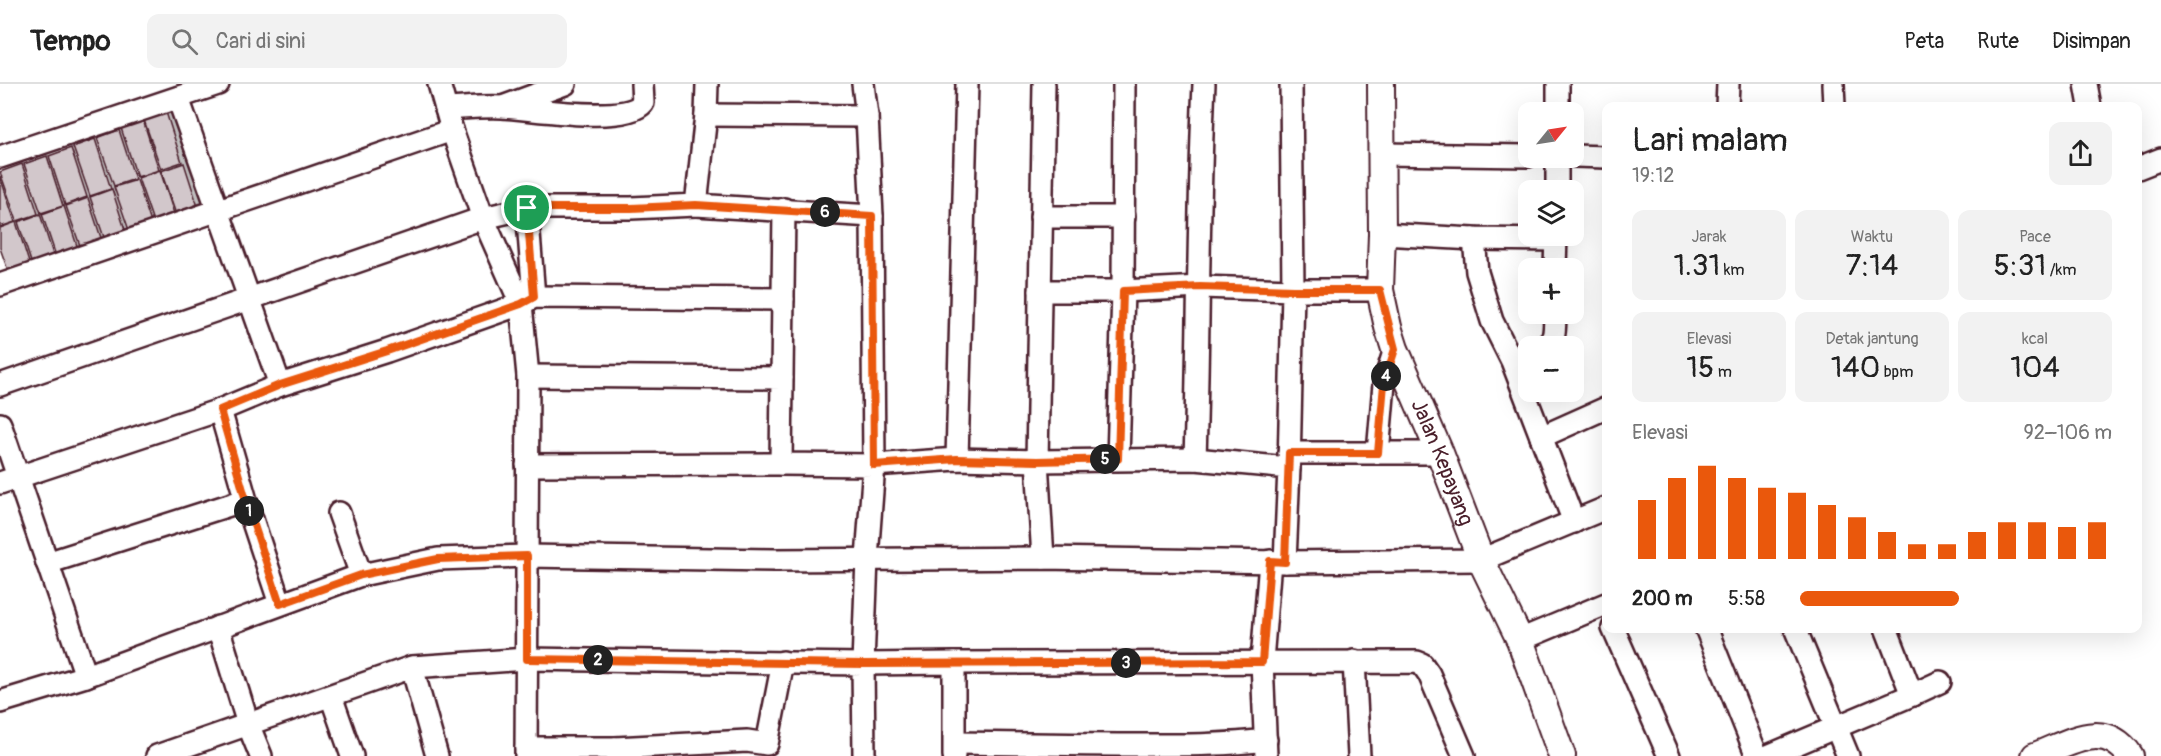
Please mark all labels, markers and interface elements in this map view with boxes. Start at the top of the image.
search box [147,14,567,68]
text: Tempo [30,24,111,59]
icon: search [168,25,201,58]
text: Cari di sini [216,27,305,55]
text: Peta [1904,28,1944,55]
text: Rute [1977,28,2019,55]
text: Disimpan [2052,28,2131,55]
north arrow [1518,102,1584,168]
map controls [1518,102,1584,402]
text: Lari malam [1632,120,1788,161]
button: share [2049,122,2112,185]
text: 19:12 [1632,163,1674,188]
button: layers [1518,180,1584,246]
pin [501,182,552,233]
icon: arrive [510,191,543,224]
pin: 6 [810,197,840,227]
text: 6 [820,202,830,222]
text: Jarak [1692,227,1726,247]
text: Waktu [1851,227,1893,247]
text: Pace [2019,227,2051,247]
text: 1.31 [1673,247,1720,284]
text: 7:14 [1845,247,1899,284]
text: 5:31 [1994,247,2046,284]
button: + [1518,258,1584,324]
text: km [1720,260,1745,280]
text: /km [2046,260,2076,280]
text: Elevasi [1687,329,1731,349]
text: Detak jantung [1825,329,1919,349]
text: kcal [2022,329,2048,349]
button: − [1518,336,1584,402]
text: 15 [1686,349,1714,386]
text: 140 [1831,349,1880,386]
text: 104 [2010,349,2060,386]
pin: 4 [1371,361,1401,391]
text: m [1714,362,1732,382]
text: bpm [1880,362,1913,382]
text: 4 [1381,366,1391,386]
street label: Jalan Kepayang [1404,395,1480,530]
text: Elevasi [1632,420,1688,445]
text: 92–106 m [2024,420,2112,445]
pin: 5 [1090,444,1120,474]
text: 5 [1101,449,1109,469]
pin: 1 [234,496,264,526]
text: 1 [246,501,252,521]
text: 200 m [1632,586,1693,611]
text: 5:58 [1728,586,1765,611]
pin: 2 [583,645,613,675]
pin: 3 [1111,648,1141,678]
text: 2 [594,650,602,670]
text: 3 [1122,653,1130,673]

